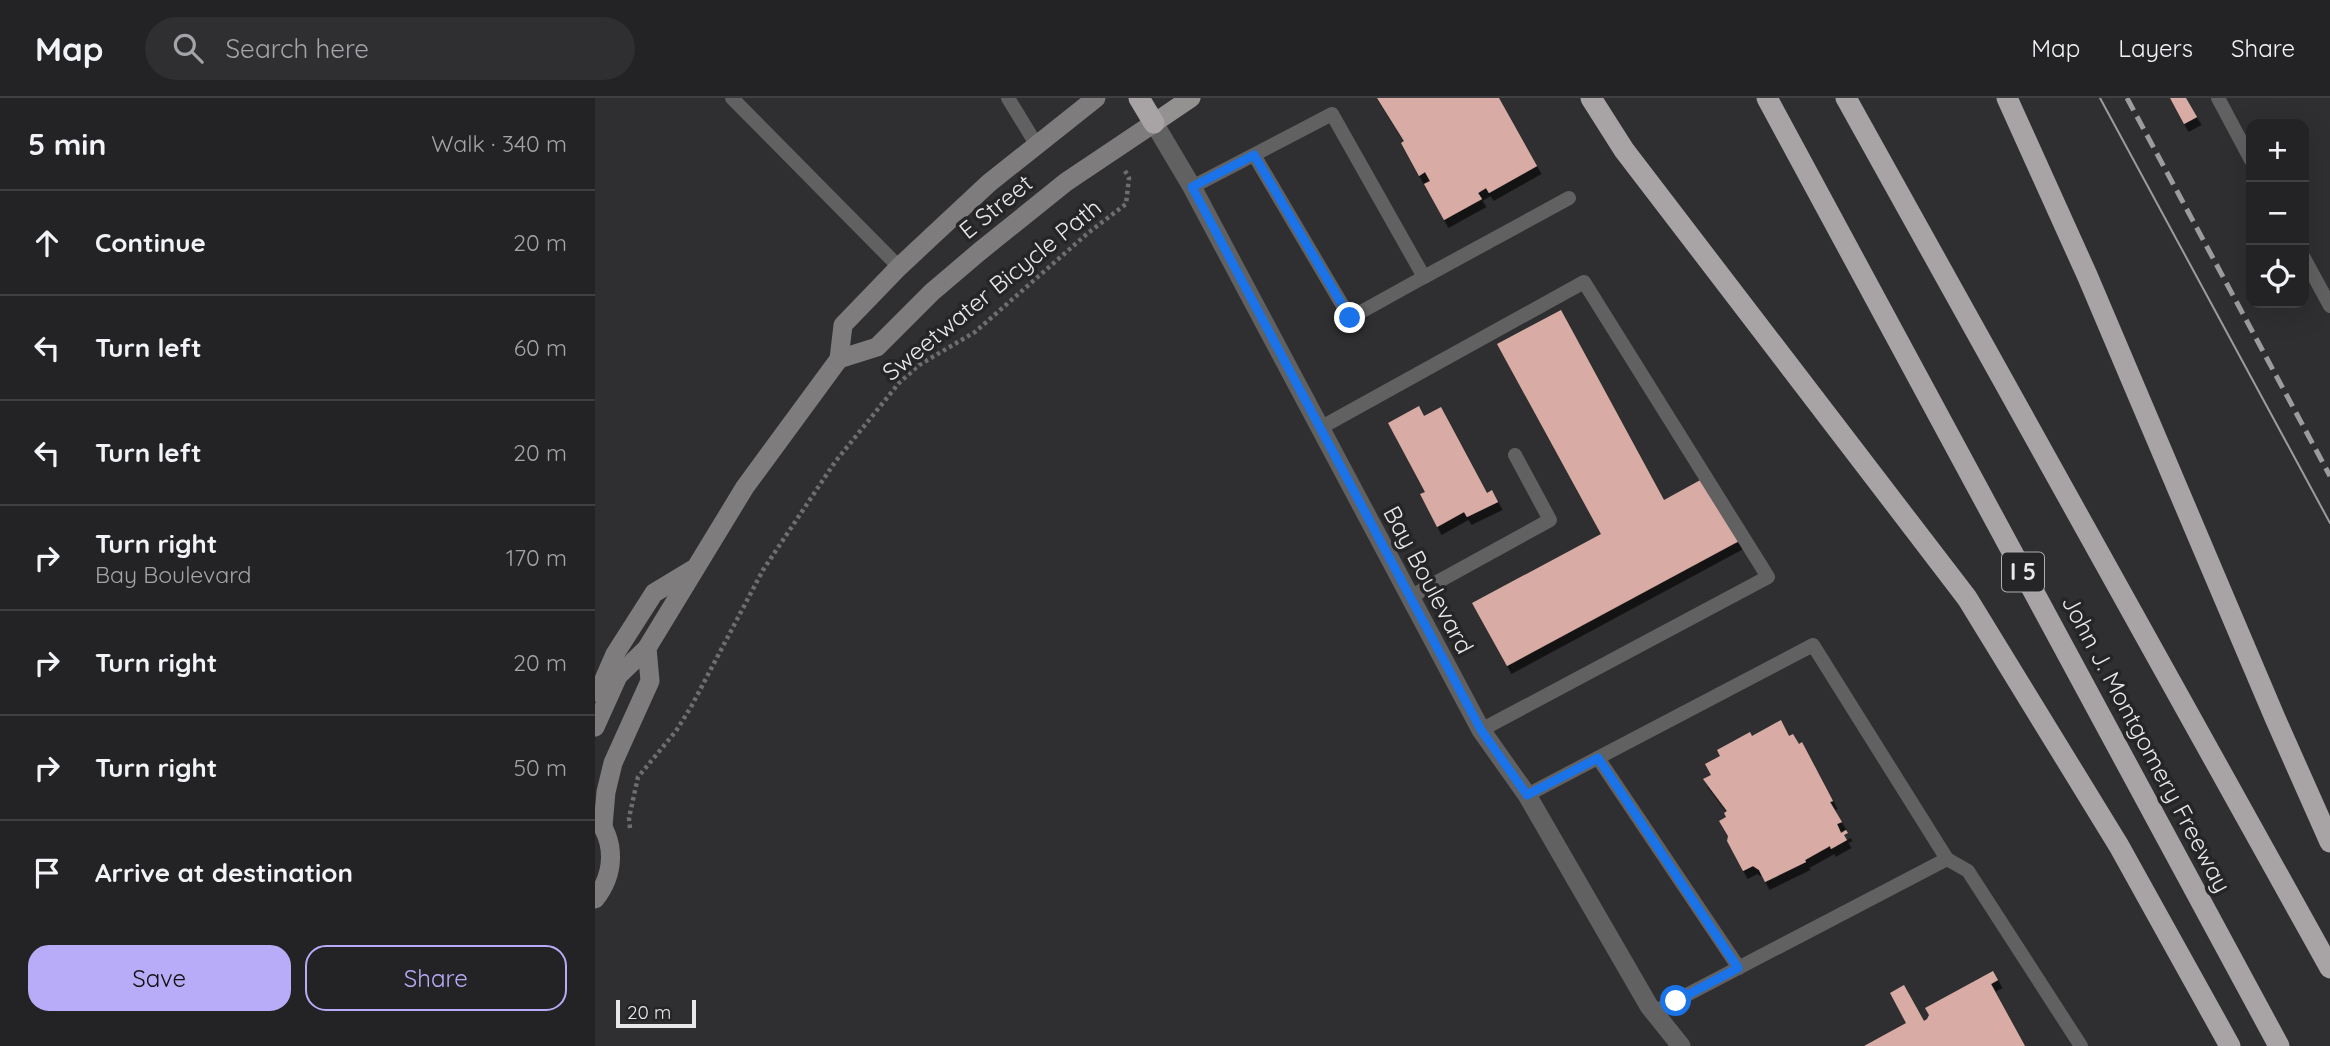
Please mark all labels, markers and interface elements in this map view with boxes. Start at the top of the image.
search box [145,17,635,80]
text: Map [35,28,103,69]
icon: search [169,29,207,67]
text: Search here [225,32,369,65]
text: Map [2031,33,2080,63]
text: Layers [2118,33,2193,63]
text: Share [2231,33,2295,63]
map controls [2246,119,2309,308]
button: + [2246,119,2309,182]
text: 5 min [28,125,106,163]
text: Walk · 340 m [431,129,567,158]
street label: E Street [953,168,1038,245]
button: − [2246,182,2309,245]
street label: Sweetwater Bicycle Path [876,192,1107,387]
icon: ahead [28,224,66,262]
text: Continue [95,226,206,259]
text: 20 m [513,228,567,257]
button: locate [2246,245,2309,308]
route end [1334,302,1365,333]
icon: left [28,329,66,367]
text: Turn left [95,331,202,364]
text: 60 m [514,333,567,362]
icon: left [28,434,66,472]
text: Turn left [95,436,202,469]
text: 20 m [513,438,567,467]
street label: Bay Boulevard [1377,500,1480,659]
text: Turn right [95,527,217,560]
icon: right [28,539,66,577]
text: 170 m [506,543,567,572]
road number: I 5 [2002,552,2044,592]
text: Bay Boulevard [95,560,251,589]
street label: John J. Montgomery Freeway [2056,590,2238,897]
icon: right [28,644,66,682]
text: Turn right [95,646,217,679]
text: 20 m [513,648,567,677]
icon: right [28,749,66,787]
text: Turn right [95,751,217,784]
text: 50 m [514,753,567,782]
icon: arrive [28,854,66,892]
text: Arrive at destination [95,856,353,889]
button: Save [28,945,291,1011]
button: Share [305,945,567,1011]
route start [1660,985,1691,1016]
scale bar [616,997,697,1029]
text: 20 m [627,1000,671,1024]

